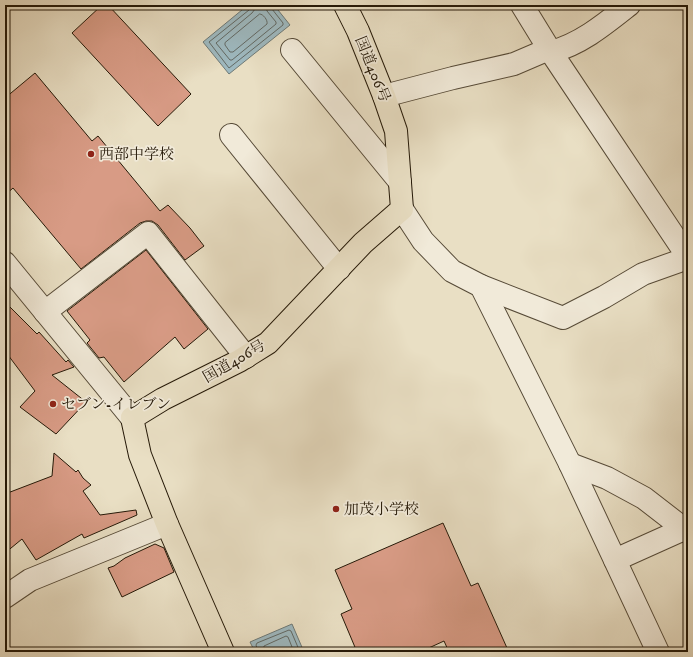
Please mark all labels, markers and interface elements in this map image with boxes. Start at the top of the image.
street label: 国道406号 [351,33,394,105]
place label: 西部中学校 [99,145,174,164]
marker: 西部中学校 [86,149,96,159]
street label: 国道406号 [199,336,269,387]
place label: セブン-イレブン [61,395,171,414]
marker: セブン-イレブン [48,399,58,409]
place label: 加茂小学校 [344,500,419,519]
marker: 加茂小学校 [331,504,341,514]

